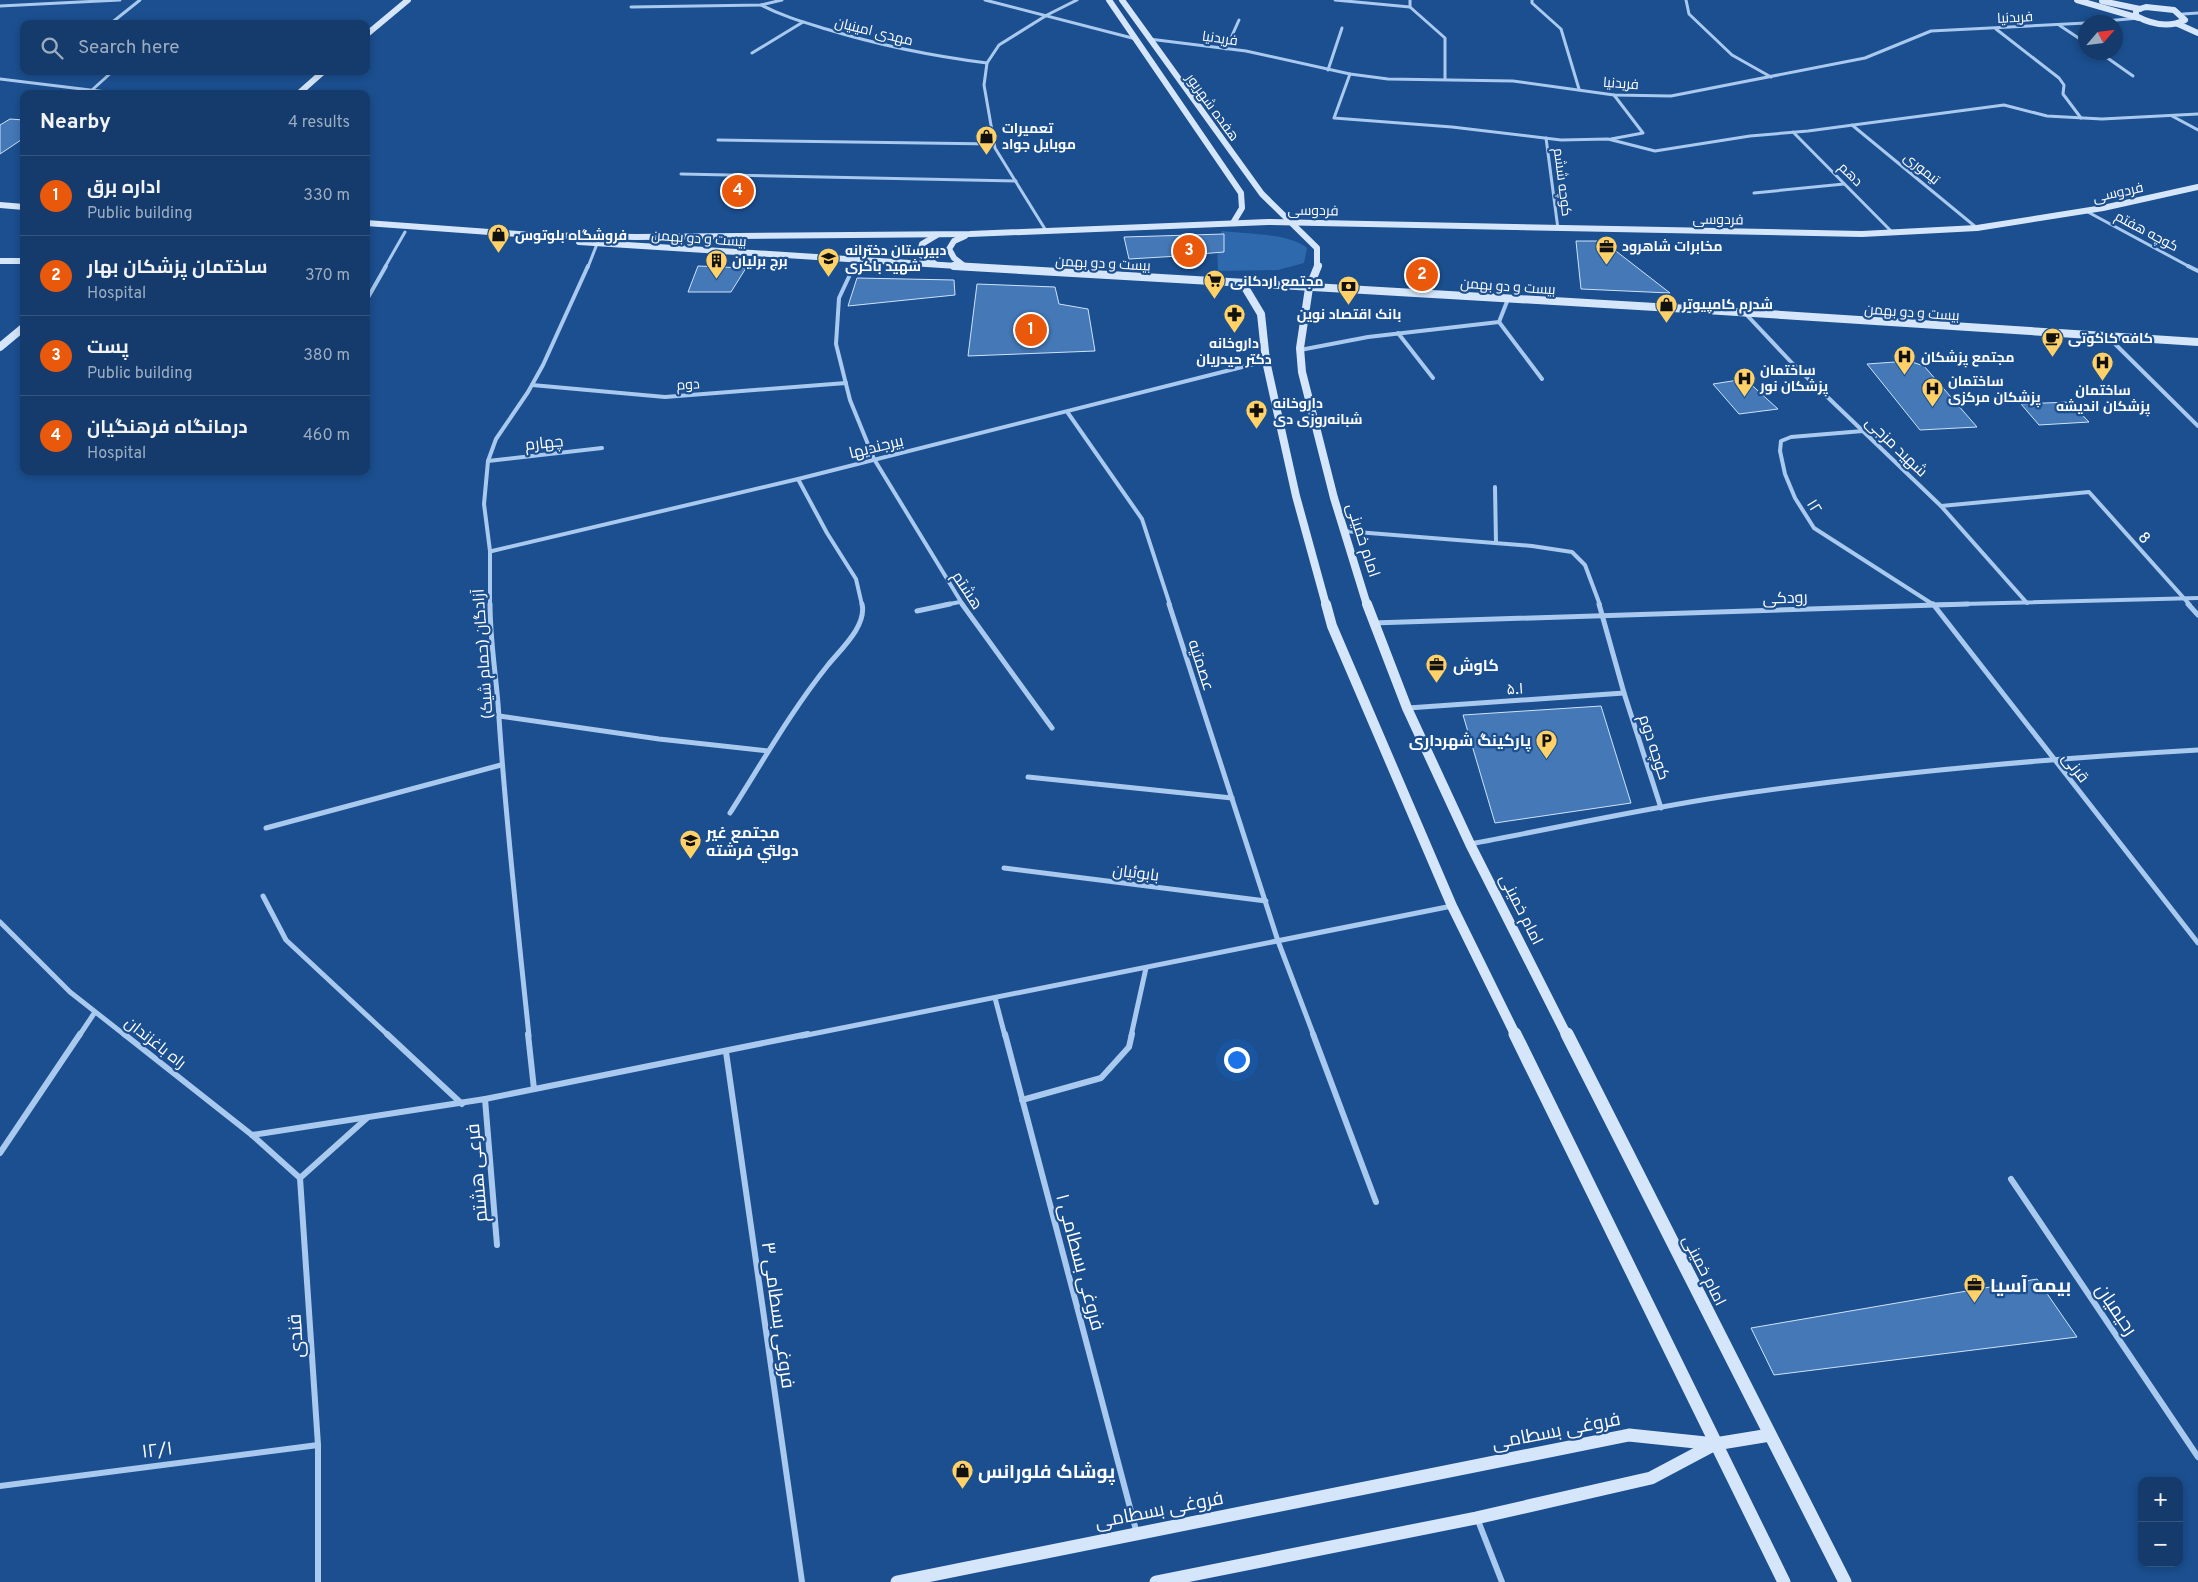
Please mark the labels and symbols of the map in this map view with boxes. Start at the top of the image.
street label: فریدنیا [1997,9,2033,28]
street label: مهدی امینیان [833,15,915,50]
north arrow [2078,15,2123,60]
street label: فریدنیا [1201,29,1239,50]
street label: هفده شهریور [1181,70,1242,145]
street label: فریدنیا [1602,75,1639,94]
place label: تعمیرات موبایل جواد [1002,121,1076,154]
shop icon: تعمیرات موبایل جواد [974,124,998,155]
street label: کوچه ششم [1549,147,1574,217]
street label: تیموری [1900,149,1943,189]
street label: دهم [1834,159,1866,191]
pin: 4 [722,172,754,210]
street label: فردوسی [2092,180,2145,207]
street label: فردوسی [1287,203,1339,220]
street label: کوچه هفتم [2112,209,2181,256]
street label: فردوسی [1692,212,1744,229]
shop icon: فروشگاه بلوتوس [487,223,511,254]
place label: فروشگاه بلوتوس [515,227,627,245]
street label: بیست و دو بهمن [651,228,747,251]
pin: 3 [1173,232,1205,270]
office icon: مخابرات شاهرود [1594,234,1618,265]
place label: مخابرات شاهرود [1622,238,1723,256]
place label: دبیرستان دخترانه شهید باکری [845,243,946,276]
school or university icon: دبیرستان دخترانه شهید باکری [817,246,841,277]
building icon: برج برلیان [704,249,728,280]
place label: برج برلیان [732,254,788,271]
street label: بیست و دو بهمن [1055,254,1151,275]
pin: 2 [1406,256,1438,294]
supermarket icon: مجتمع اردکانی [1202,269,1226,300]
place label: مجتمع اردکانی [1230,274,1324,291]
bank icon: بانک اقتصاد نوین [1337,274,1361,305]
street label: بیست و دو بهمن [1460,276,1556,299]
shop icon: شدرم کامپیوتر [1654,292,1678,323]
place label: شدرم کامپیوتر [1681,296,1773,314]
street label: بیست و دو بهمن [1864,302,1960,325]
pharmacy icon: داروخانه دکتر حیدریان [1222,303,1246,334]
place label: بانک اقتصاد نوین [1297,307,1401,324]
pin: 1 [1015,311,1047,349]
cafe icon: کافه کاکوتی [2040,326,2064,357]
place label: کافه کاکوتی [2068,331,2153,348]
place label: داروخانه دکتر حیدریان [1196,336,1272,369]
hospital icon: مجتمع پزشکان [1893,345,1917,376]
place label: مجتمع پزشکان [1921,349,2015,368]
hospital icon: ساختمان پزشکان اندیشه [2091,350,2115,381]
place label: ساختمان پزشکان نور [1759,363,1828,397]
hospital icon: ساختمان پزشکان نور [1732,366,1756,397]
place label: ساختمان پزشکان مرکزی [1948,374,2041,408]
street label: دوم [676,376,700,395]
hospital icon: ساختمان پزشکان مرکزی [1920,377,1944,408]
place label: ساختمان پزشکان اندیشه [2056,383,2150,417]
place label: داروخانه شبانه‌روزی دی [1273,396,1363,429]
pharmacy icon: داروخانه شبانه‌روزی دی [1245,399,1269,430]
street label: شهید مزجی [1860,413,1931,482]
street label: چهارم [524,432,564,456]
street label: بیرجندیها [847,432,906,464]
street label: ۱۲ [1801,496,1825,518]
street label: امام خمینی [1341,501,1383,580]
street label: 8 [2133,528,2154,549]
street label: هشتم [947,568,986,614]
street label: آزادگان (حمام شیک) [469,587,499,720]
street label: رودکی [1762,588,1808,610]
street label: عصمتیه [1182,638,1218,694]
office icon: کاوش [1425,653,1449,684]
place label: کاوش [1453,657,1499,677]
street label: ۵.۱ [1506,679,1524,701]
street label: کوچه دوم [1633,712,1673,783]
parking icon: پارکینگ شهرداری [1535,728,1559,759]
place label: پارکینگ شهرداری [1409,732,1531,752]
street label: قرنی [2056,749,2092,787]
place label: مجتمع غير دولتي فرشته [705,824,799,863]
school or university icon: مجتمع غير دولتي فرشته [678,829,702,860]
street label: بابوئیان [1111,861,1160,887]
street label: امام خمینی [1494,871,1546,948]
street label: راه باغزندان [120,1013,190,1074]
your location [1224,1047,1250,1073]
street label: فرعی هشتم [462,1122,494,1223]
street label: فروغی بسطامی ۱ [1049,1191,1109,1334]
street label: امام خمینی [1677,1232,1729,1309]
street label: فروغی بسطامی ۳ [755,1240,799,1390]
office icon: بیمه آسیا [1962,1273,1986,1304]
place label: بیمه آسیا [1990,1275,2071,1299]
street label: رحیمیان [2089,1279,2141,1341]
street label: قندی [283,1313,311,1359]
street label: فروغی بسطامی [1490,1408,1623,1456]
street label: ۱۲/۱ [140,1437,174,1465]
shop icon: پوشاک فلورانس [950,1459,974,1490]
place label: پوشاک فلورانس [978,1461,1115,1485]
street label: فروغی بسطامی [1093,1487,1226,1535]

